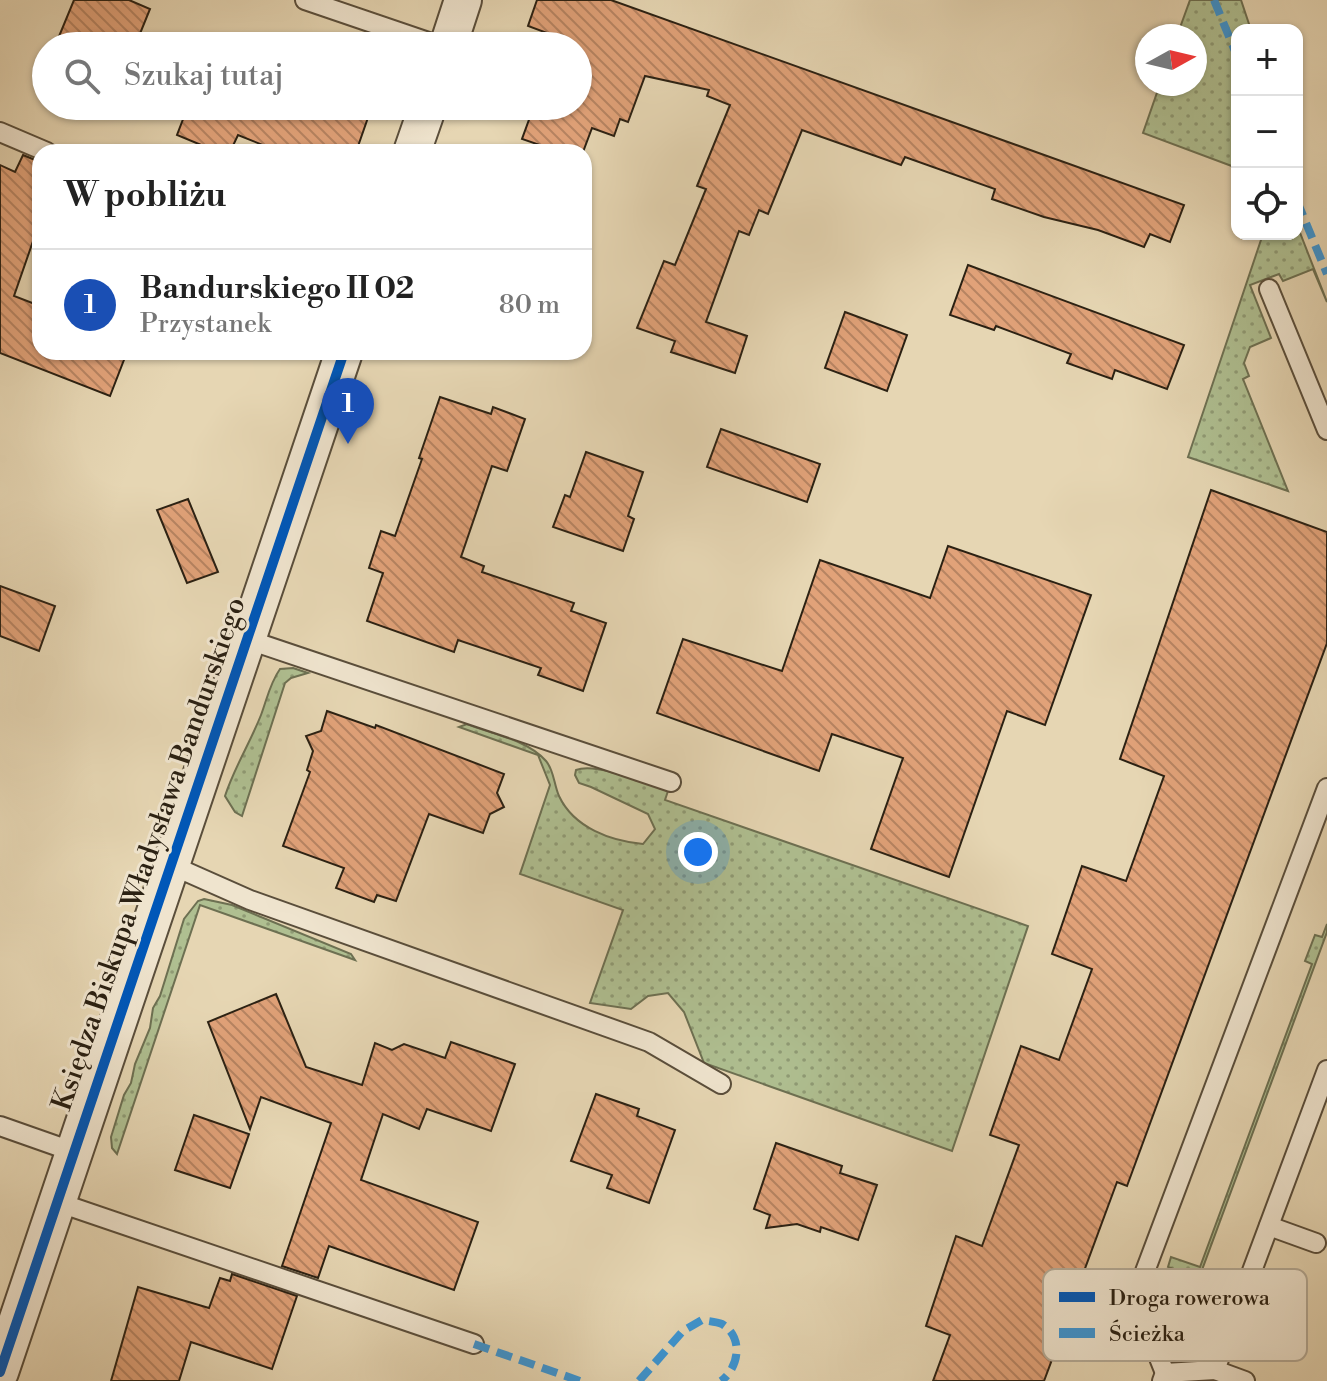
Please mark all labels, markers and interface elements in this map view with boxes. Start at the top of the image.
north arrow [1135,24,1207,96]
map controls [1231,24,1303,240]
button: + [1231,24,1303,96]
search box [32,32,592,120]
icon: search [60,54,104,98]
text: Szukaj tutaj [124,57,284,95]
button: − [1231,96,1303,168]
button: locate [1231,168,1303,240]
text: W pobliżu [64,175,226,217]
text: Bandurskiego II 02 [140,270,414,308]
text: 1 [84,289,96,321]
text: 80 m [499,289,560,321]
text: Przystanek [140,308,271,340]
pin: 1 [322,378,374,444]
street label: Księdza Biskupa Władysława Bandurskiego [44,593,254,1115]
your location [678,832,718,872]
legend [1043,1269,1307,1361]
text: Droga rowerowa [1109,1285,1271,1312]
text: Ścieżka [1109,1319,1186,1348]

